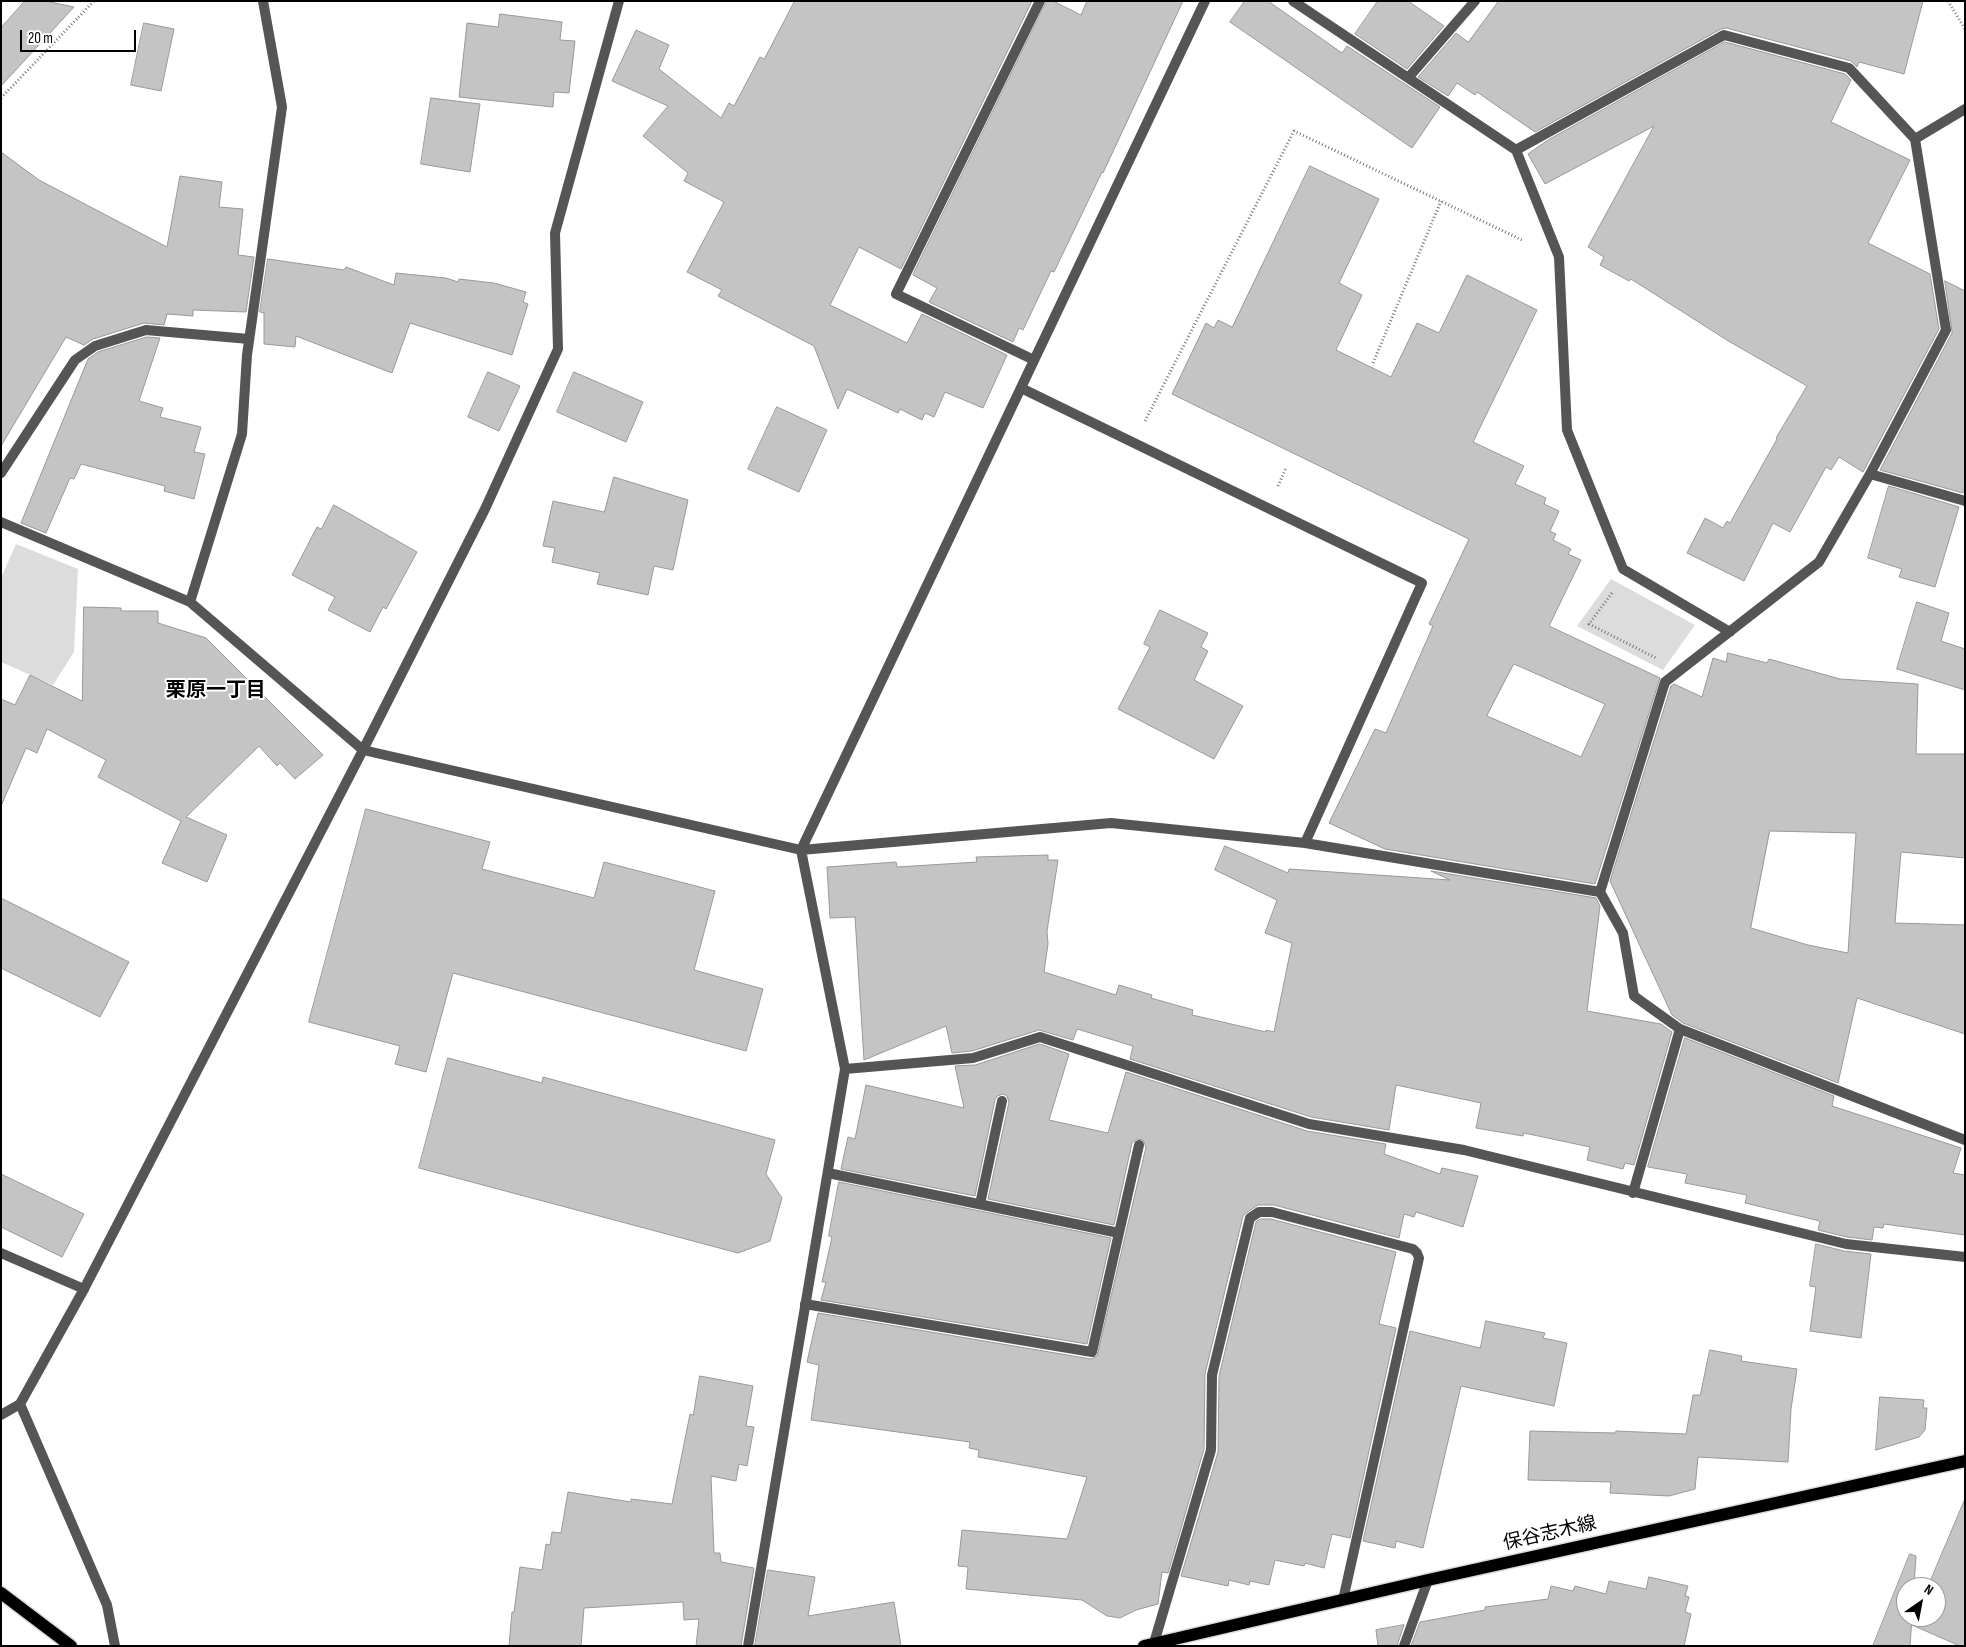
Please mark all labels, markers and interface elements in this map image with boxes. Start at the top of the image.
scale bar [22,20,139,52]
text: 20 m [28,29,53,48]
district label: 栗原一丁目 [166,679,266,703]
street label: 保谷志木線 [1501,1512,1599,1556]
north arrow [1896,1577,1946,1627]
text: N [1921,1581,1937,1599]

